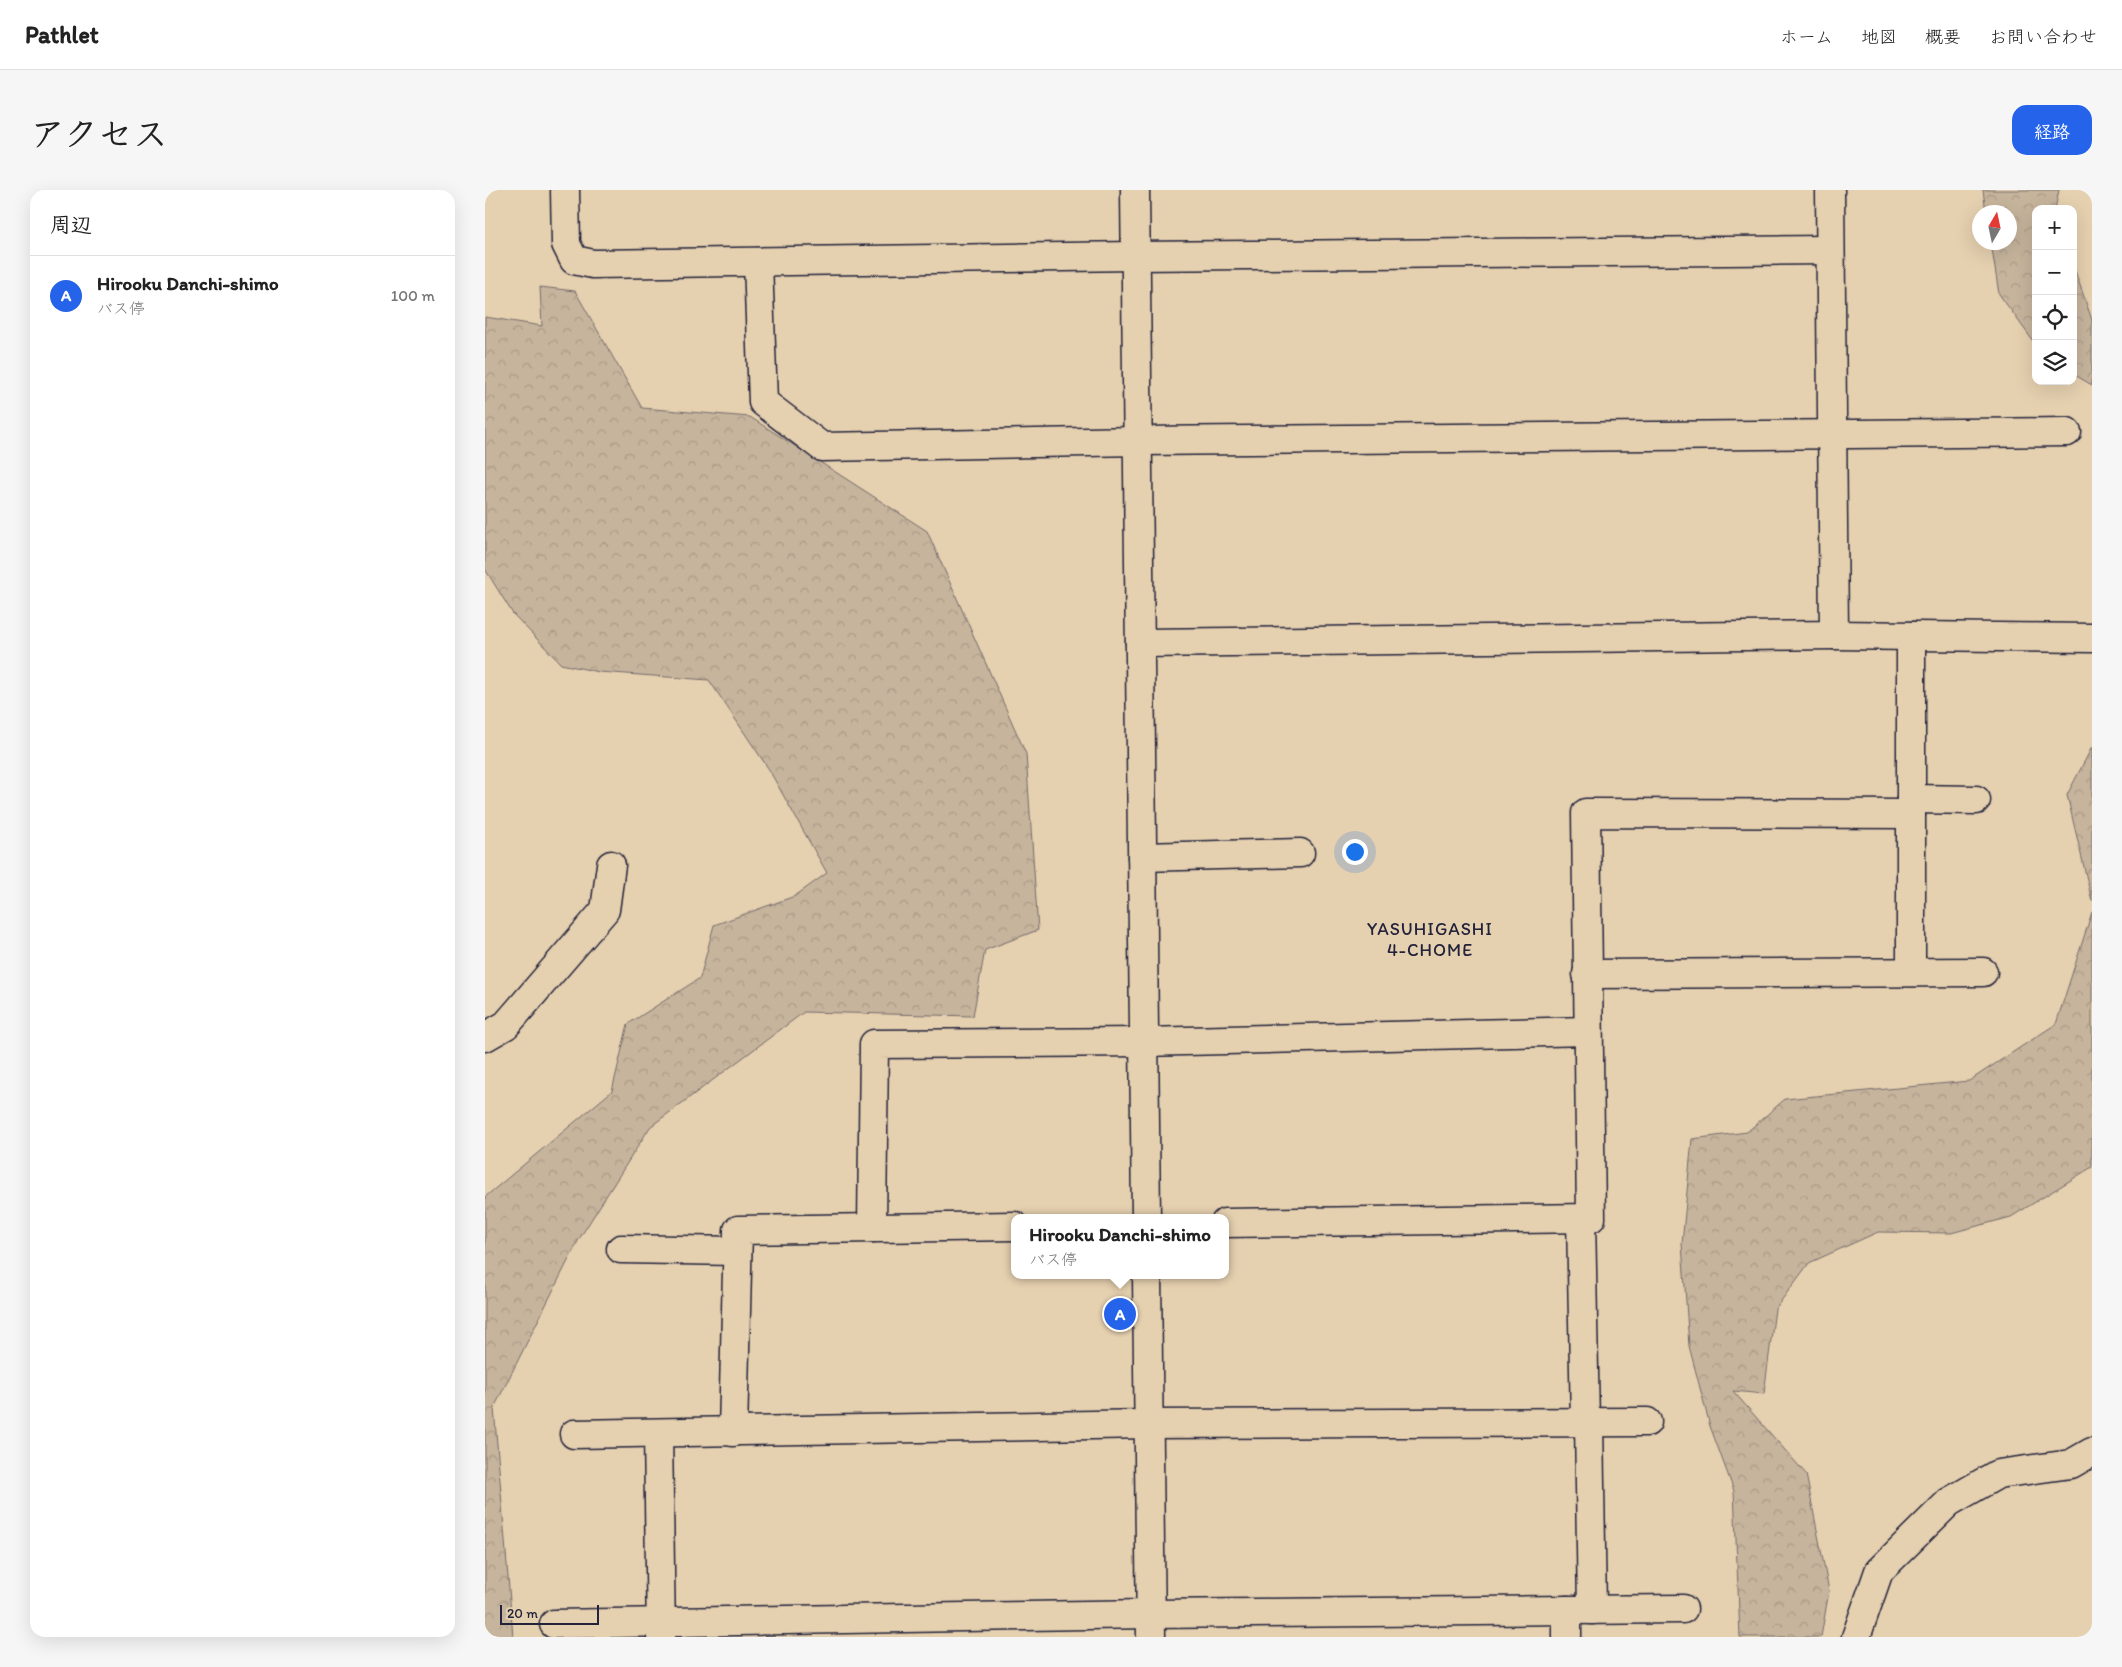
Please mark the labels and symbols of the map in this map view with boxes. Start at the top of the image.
north arrow [1972,205,2017,250]
your location [1342,839,1368,865]
district label: YASUHIGASHI 4-CHOME [1367,918,1493,961]
pin: A [1104,1295,1136,1333]
scale bar [500,1602,599,1625]

